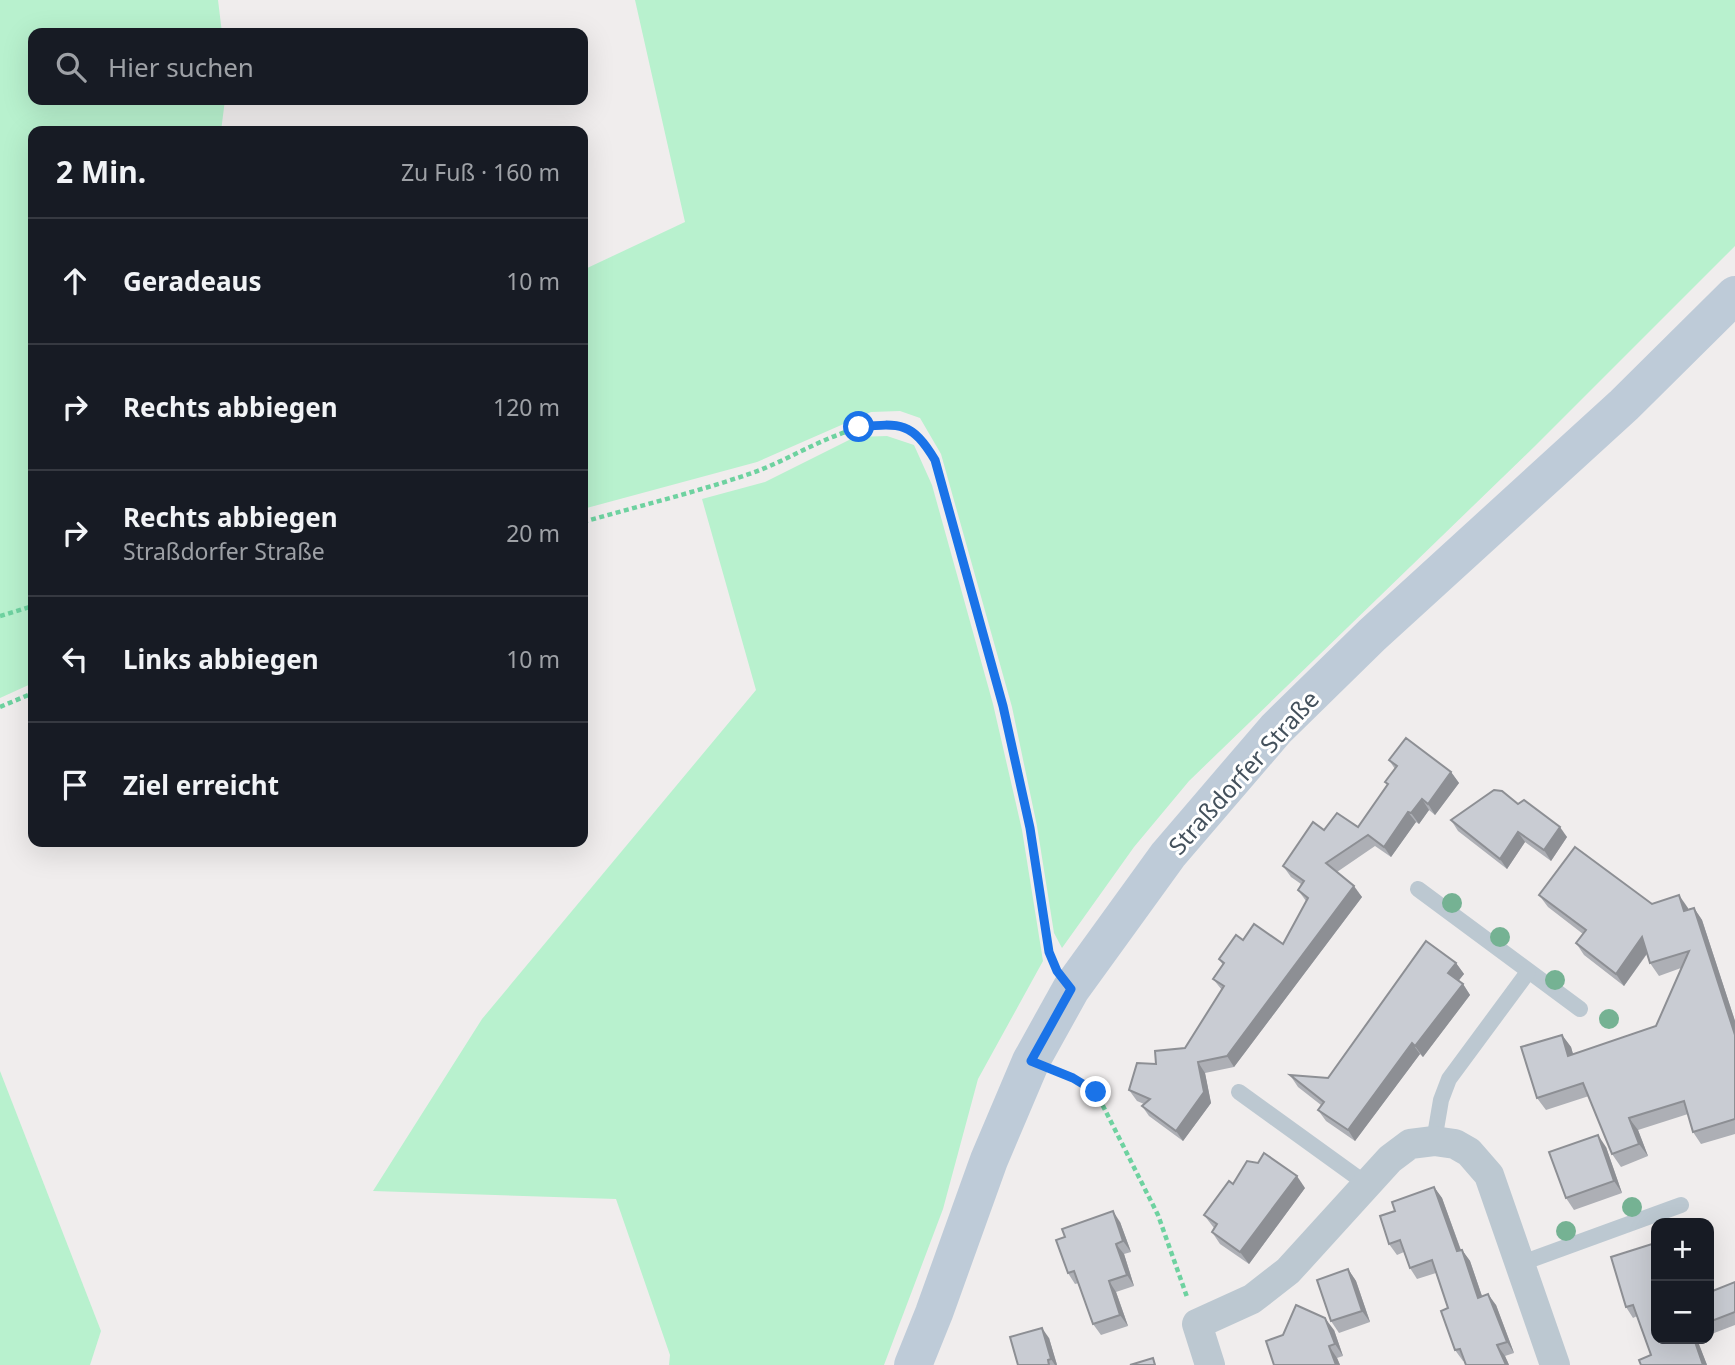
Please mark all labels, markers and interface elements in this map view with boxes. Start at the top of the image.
search box [28,28,588,105]
icon: search [52,48,90,86]
text: Hier suchen [108,49,254,85]
text: 2 Min. [56,151,146,192]
text: Zu Fuß · 160 m [401,156,560,188]
icon: ahead [56,262,94,300]
text: Geradeaus [123,263,262,299]
text: 10 m [506,265,560,297]
icon: right [56,388,94,426]
text: Rechts abbiegen [123,389,338,425]
text: 120 m [493,391,560,423]
route start [843,411,874,442]
text: Rechts abbiegen [123,499,338,535]
icon: right [56,514,94,552]
text: 20 m [506,517,560,549]
text: Straßdorfer Straße [123,535,325,567]
icon: left [56,640,94,678]
text: Links abbiegen [123,641,319,677]
text: 10 m [506,643,560,675]
street label: Straßdorfer Straße [1160,683,1326,861]
icon: arrive [56,766,94,804]
text: Ziel erreicht [123,767,279,803]
route end [1080,1076,1111,1107]
map controls [1651,1218,1714,1344]
button: + [1651,1218,1714,1281]
button: − [1651,1281,1714,1344]

